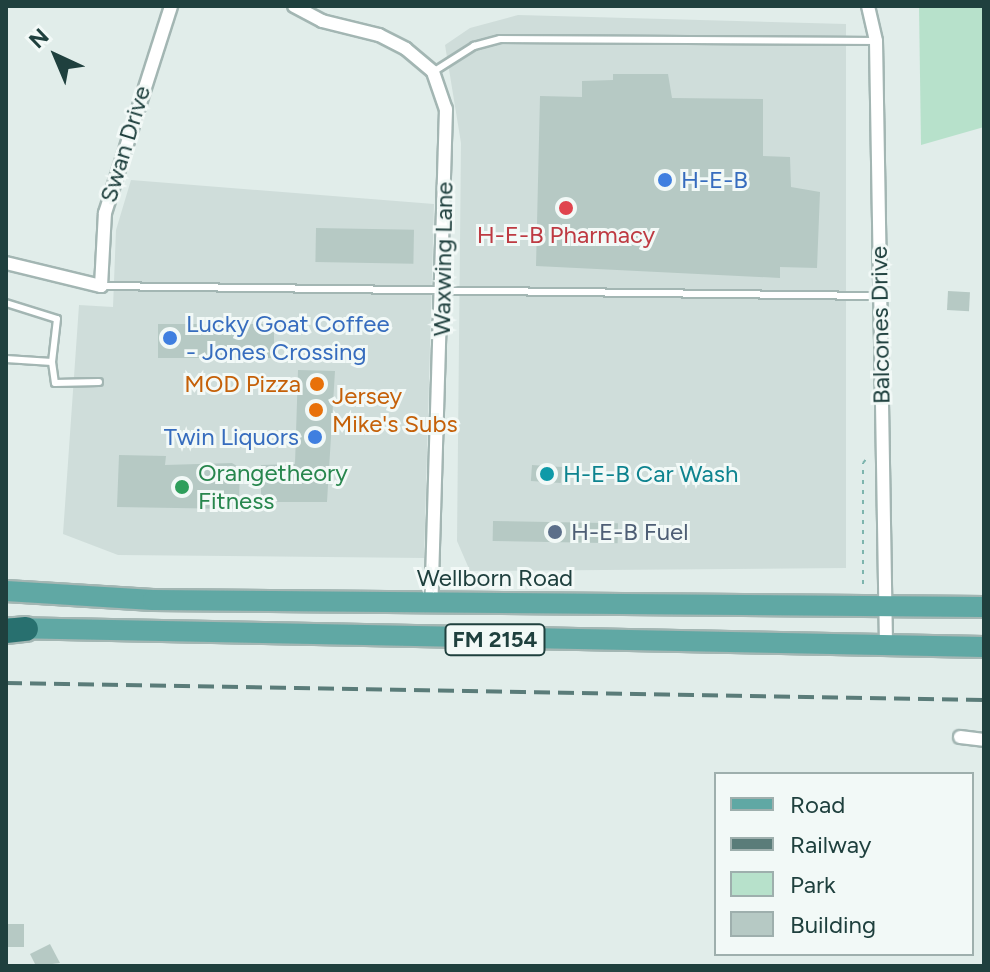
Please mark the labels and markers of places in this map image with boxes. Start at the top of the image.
place label: H-E-B [681,166,748,194]
marker: H-E-B [656,171,674,189]
marker: H-E-B Pharmacy [557,199,575,217]
place label: H-E-B Pharmacy [477,221,655,249]
place label: Lucky Goat Coffee - Jones Crossing [186,310,390,366]
marker: Lucky Goat Coffee - Jones Crossing [161,329,179,347]
place label: MOD Pizza [184,370,301,398]
marker: MOD Pizza [308,375,326,393]
place label: Jersey Mike's Subs [332,382,458,438]
marker: Jersey Mike's Subs [307,401,325,419]
place label: Twin Liquors [164,423,299,451]
marker: Twin Liquors [306,428,324,446]
place label: Orangetheory Fitness [198,459,348,515]
place label: H-E-B Car Wash [563,460,738,488]
marker: H-E-B Car Wash [538,465,556,483]
marker: Orangetheory Fitness [173,478,191,496]
place label: H-E-B Fuel [571,518,688,546]
marker: H-E-B Fuel [546,523,564,541]

